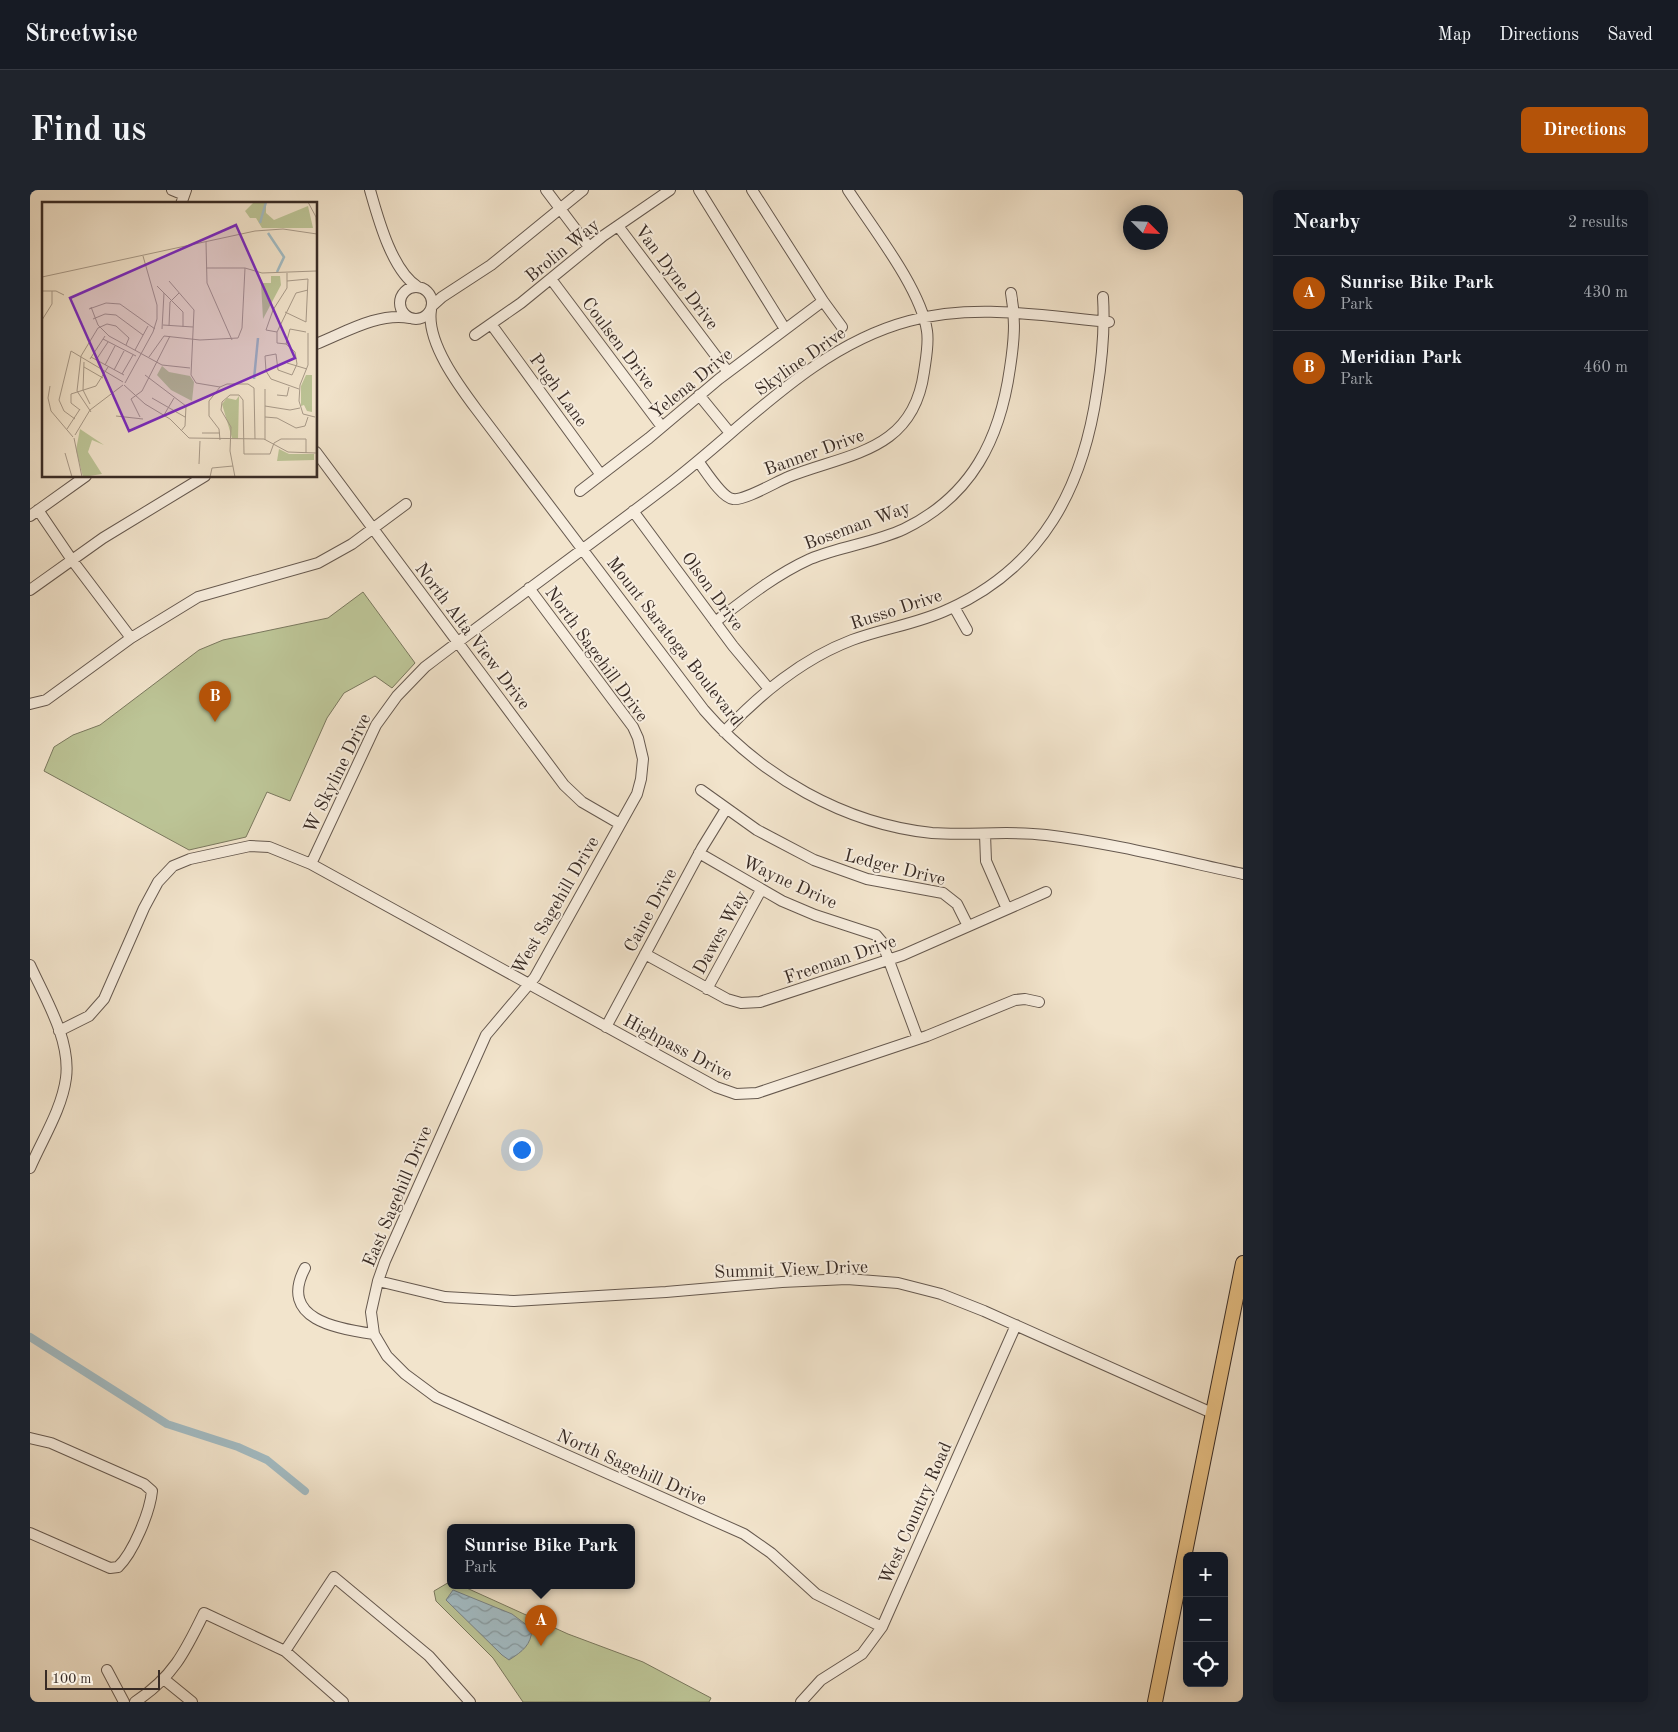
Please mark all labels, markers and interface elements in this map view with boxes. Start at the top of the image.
text: Streetwise [25,23,138,47]
text: Map [1438,26,1471,44]
text: Directions [1499,26,1579,44]
text: Saved [1607,26,1653,44]
button: Directions [1521,107,1648,153]
text: Find us [30,113,146,148]
inset map [42,202,318,478]
north arrow [1123,205,1168,250]
text: Nearby [1293,212,1361,233]
street label: Brolin Way [522,215,603,286]
text: 2 results [1568,215,1628,231]
street label: Van Dyne Drive [631,222,721,333]
text: Sunrise Bike Park [1340,274,1494,293]
text: A [1303,285,1315,301]
text: 430 m [1583,285,1628,301]
street label: Coulsen Drive [578,294,658,393]
text: Park [1340,297,1373,313]
street label: Skyline Drive [752,324,849,400]
street label: Yelena Drive [647,345,736,422]
text: Meridian Park [1340,349,1462,368]
street label: Pugh Lane [526,351,591,430]
text: B [1303,360,1315,376]
text: 460 m [1583,360,1628,376]
text: Park [1340,372,1373,388]
street label: Banner Drive [762,427,867,479]
street label: Boseman Way [802,498,913,553]
street label: Olson Drive [678,549,747,634]
street label: Mount Saratoga Boulevard [603,554,746,729]
street label: North Alta View Drive [411,560,533,713]
street label: North Sagehill Drive [541,584,651,725]
street label: Russo Drive [848,587,944,633]
pin: B [199,681,231,722]
street label: W Skyline Drive [301,711,375,836]
street label: West Sagehill Drive [509,834,603,977]
street label: Ledger Drive [842,847,947,889]
street label: Wayne Drive [739,853,840,913]
street label: Caine Drive [621,866,680,955]
street label: Dawes Way [691,887,751,977]
street label: Freeman Drive [782,932,899,988]
street label: Highpass Drive [620,1012,735,1084]
street label: East Sagehill Drive [360,1123,436,1269]
your location [509,1137,535,1163]
street label: Summit View Drive [714,1258,868,1282]
street label: North Sagehill Drive [554,1427,709,1509]
street label: West Country Road [876,1440,955,1587]
popup [447,1524,635,1589]
text: Sunrise Bike Park [464,1537,618,1556]
map controls [1183,1552,1228,1687]
button: + [1183,1552,1228,1597]
text: Park [464,1560,497,1576]
button: − [1183,1597,1228,1642]
pin: A [525,1605,557,1646]
button: locate [1183,1642,1228,1687]
scale bar [45,1667,160,1690]
text: 100 m [52,1672,91,1686]

